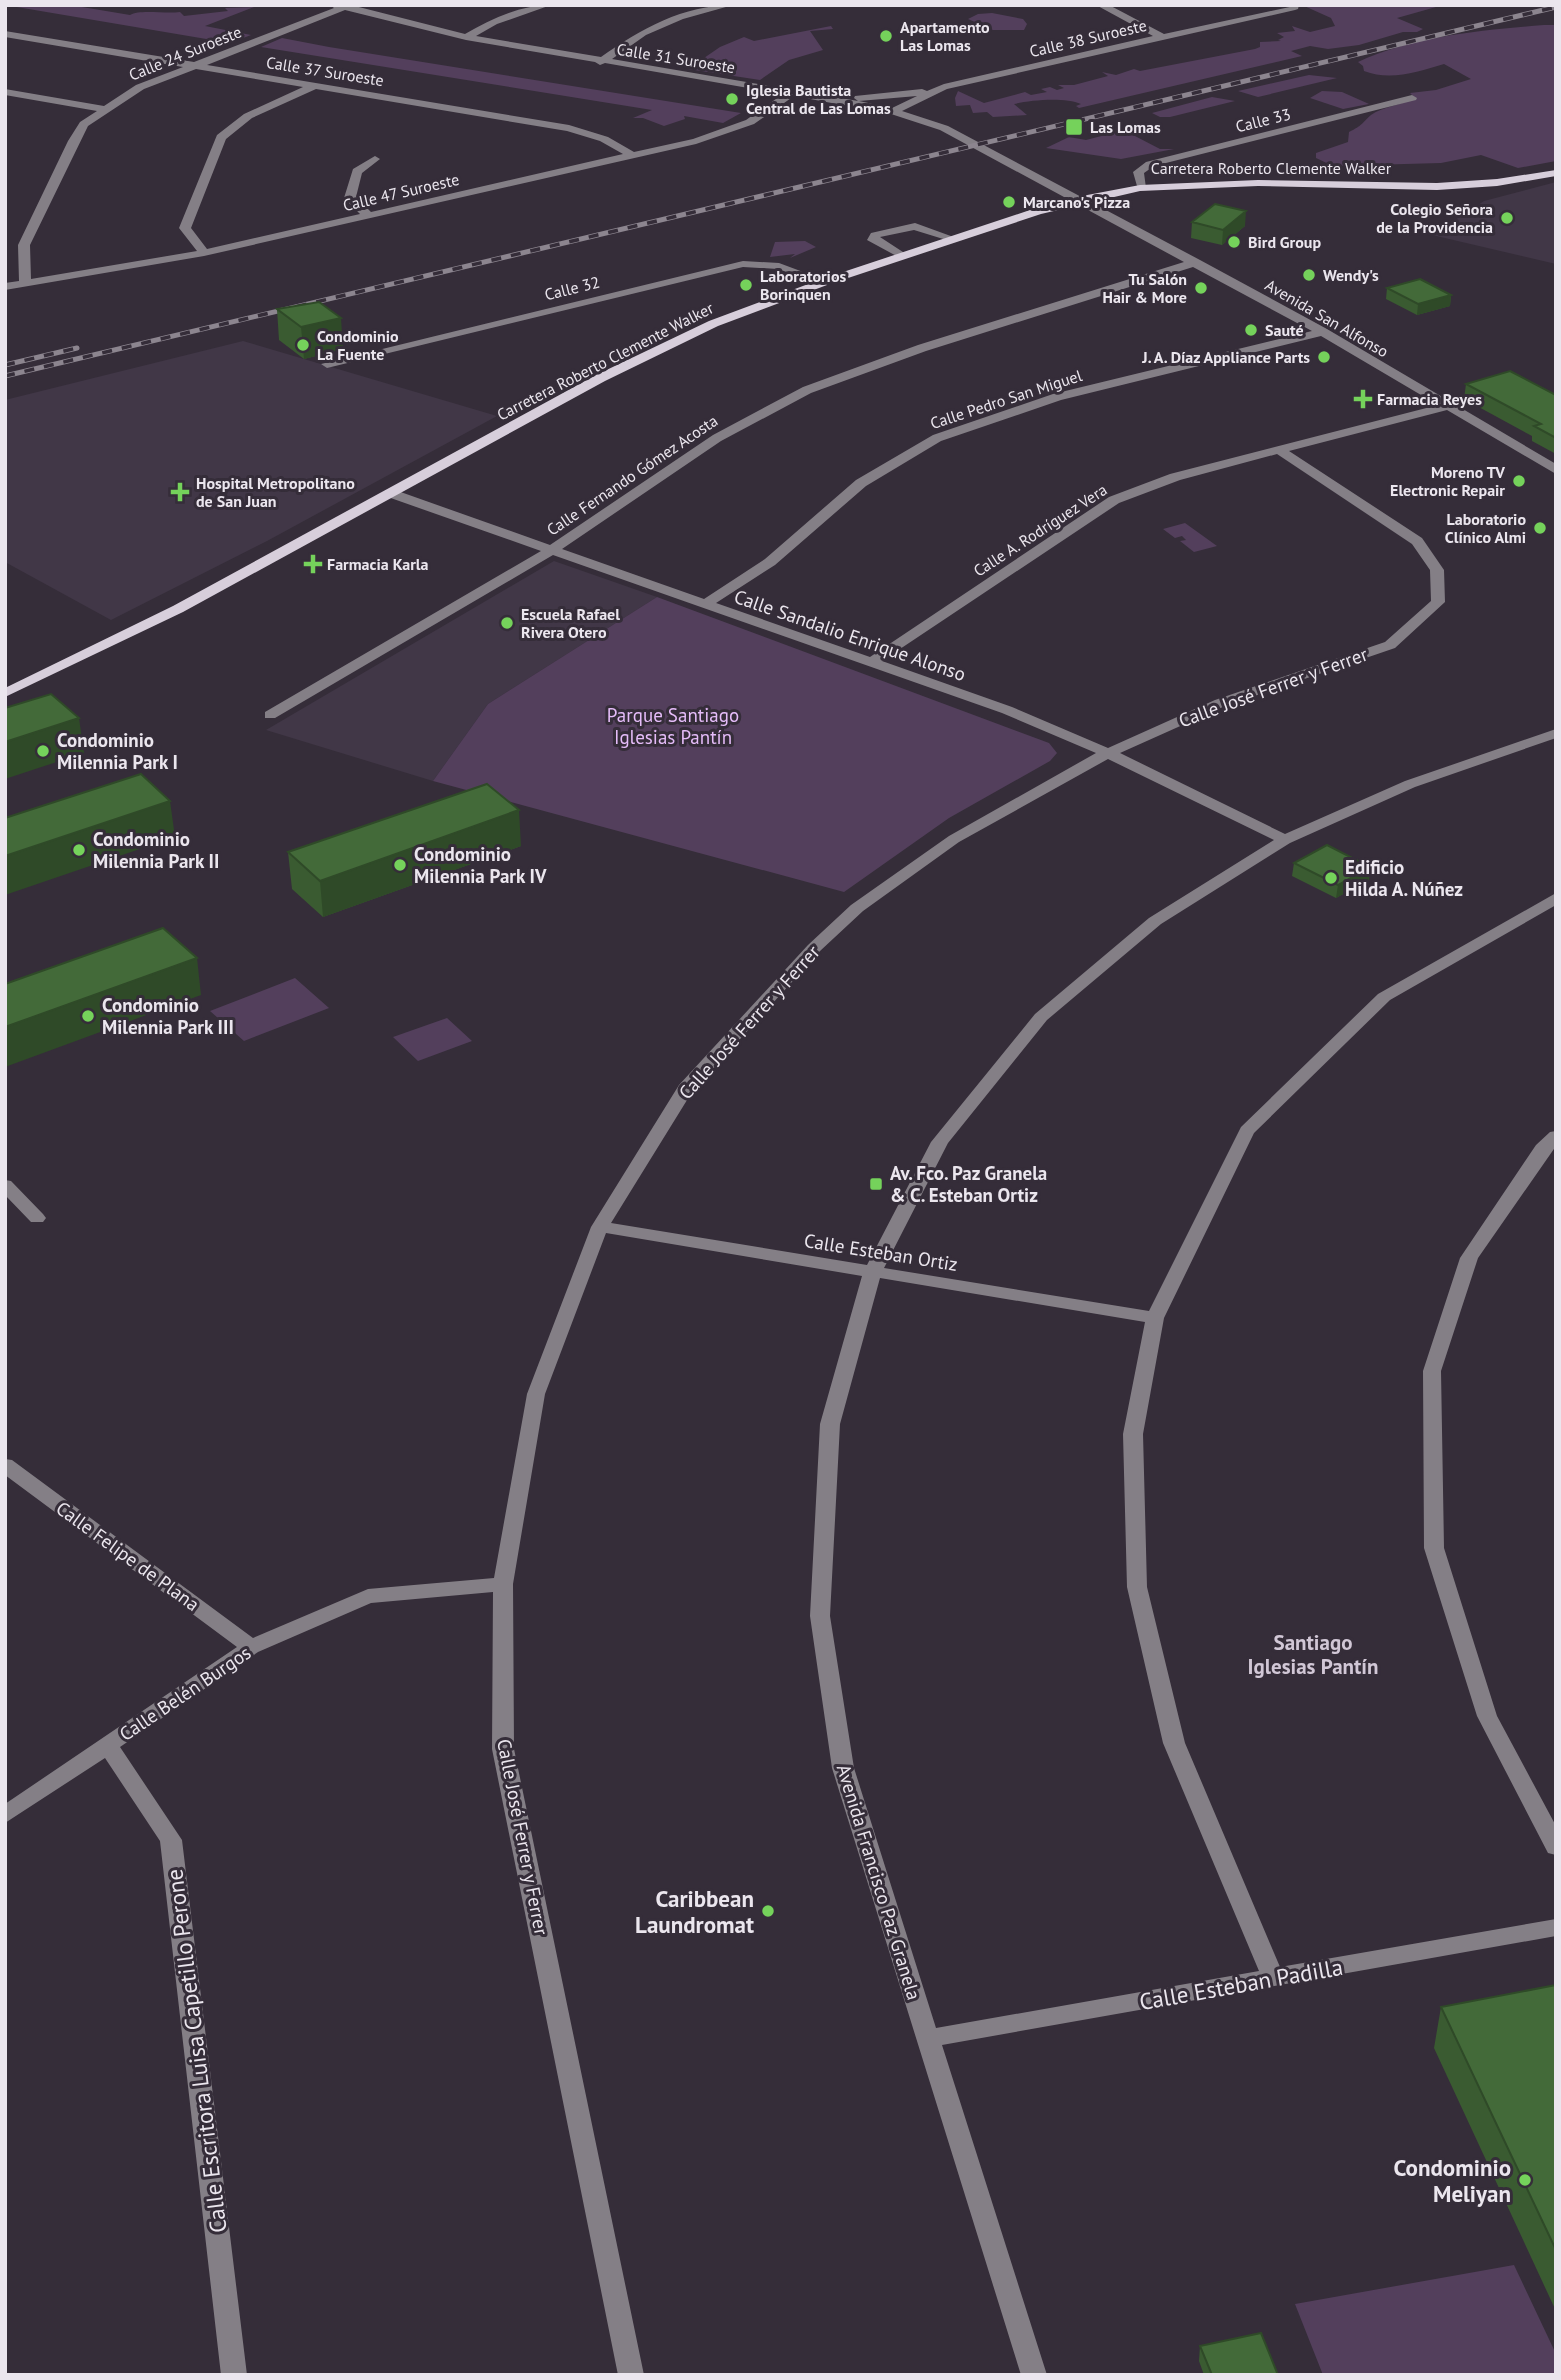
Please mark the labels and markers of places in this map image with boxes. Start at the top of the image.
place label: Apartamento Las Lomas [900,17,990,55]
marker: Apartamento Las Lomas [878,28,894,44]
place label: Iglesia Bautista Central de Las Lomas [746,80,891,118]
marker: Iglesia Bautista Central de Las Lomas [724,91,740,107]
marker: Las Lomas [1064,117,1084,137]
place label: Las Lomas [1090,117,1161,137]
place label: Marcano's Pizza [1023,192,1130,212]
marker: Marcano's Pizza [1001,194,1017,210]
place label: Colegio Señora de la Providencia [1376,199,1493,237]
marker: Colegio Señora de la Providencia [1499,210,1515,226]
place label: Bird Group [1248,232,1321,252]
marker: Bird Group [1226,234,1242,250]
place label: Wendy's [1323,265,1379,285]
place label: Laboratorios Borinquen [760,266,846,304]
marker: Wendy's [1301,267,1317,283]
place label: Tu Salón Hair & More [1102,269,1187,307]
marker: Laboratorios Borinquen [738,277,754,293]
marker: Tu Salón Hair & More [1193,280,1209,296]
place label: Sauté [1265,320,1304,340]
marker: Sauté [1243,322,1259,338]
place label: Condominio La Fuente [317,326,399,364]
marker: Condominio La Fuente [295,337,311,353]
place label: J. A. Díaz Appliance Parts [1141,347,1310,367]
marker: J. A. Díaz Appliance Parts [1316,349,1332,365]
place label: Farmacia Reyes [1377,389,1482,409]
marker: Farmacia Reyes [1355,391,1371,407]
place label: Moreno TV Electronic Repair [1390,462,1505,500]
place label: Hospital Metropolitano de San Juan [196,473,355,511]
marker: Moreno TV Electronic Repair [1511,473,1527,489]
marker: Hospital Metropolitano de San Juan [170,482,190,502]
place label: Laboratorio Clínico Almi [1445,509,1526,547]
marker: Laboratorio Clínico Almi [1532,520,1548,536]
place label: Farmacia Karla [327,554,429,574]
marker: Farmacia Karla [305,556,321,572]
place label: Escuela Rafael Rivera Otero [521,604,620,642]
marker: Escuela Rafael Rivera Otero [499,615,515,631]
place label: Condominio Milennia Park I [57,728,178,774]
marker: Condominio Milennia Park I [35,743,51,759]
place label: Condominio Milennia Park II [93,827,219,873]
marker: Condominio Milennia Park II [71,842,87,858]
place label: Condominio Milennia Park IV [414,842,547,888]
place label: Edificio Hilda A. Núñez [1345,855,1463,901]
marker: Condominio Milennia Park IV [392,857,408,873]
marker: Edificio Hilda A. Núñez [1323,870,1339,886]
place label: Condominio Milennia Park III [102,993,234,1039]
marker: Condominio Milennia Park III [80,1008,96,1024]
place label: Av. Fco. Paz Granela & C. Esteban Ortiz [890,1161,1047,1207]
marker: Av. Fco. Paz Granela & C. Esteban Ortiz [868,1176,884,1192]
place label: Caribbean Laundromat [635,1884,754,1939]
marker: Caribbean Laundromat [760,1903,776,1919]
place label: Condominio Meliyan [1394,2153,1511,2208]
marker: Condominio Meliyan [1517,2172,1533,2188]

